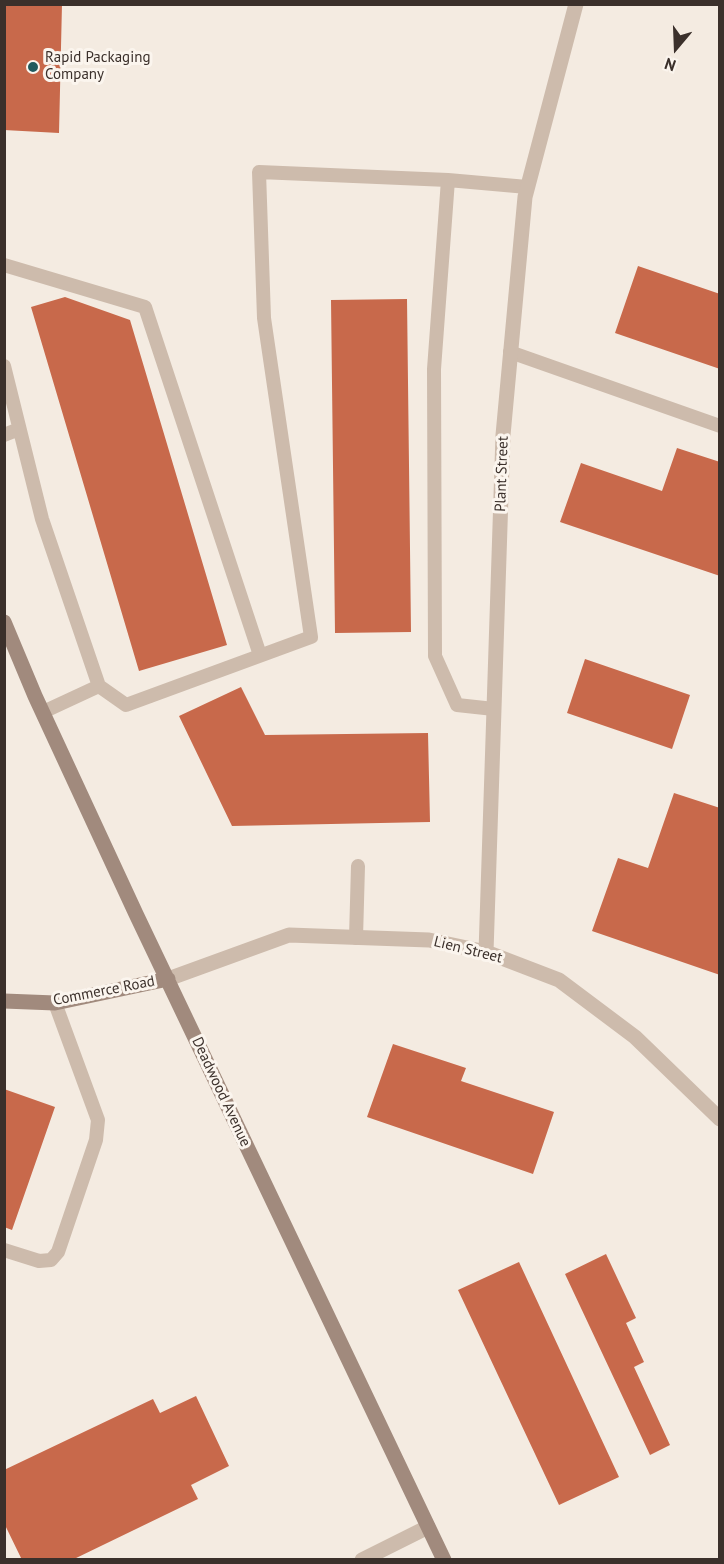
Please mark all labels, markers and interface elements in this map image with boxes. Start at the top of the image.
north arrow [646,18,706,78]
place label: Rapid Packaging Company [45,49,150,84]
text: N [662,54,678,76]
marker: Rapid Packaging Company [26,60,40,74]
street label: Plant Street [492,436,512,512]
street label: Lien Street [432,933,504,967]
street label: Commerce Road [52,972,156,1010]
street label: Deadwood Avenue [188,1034,254,1150]

